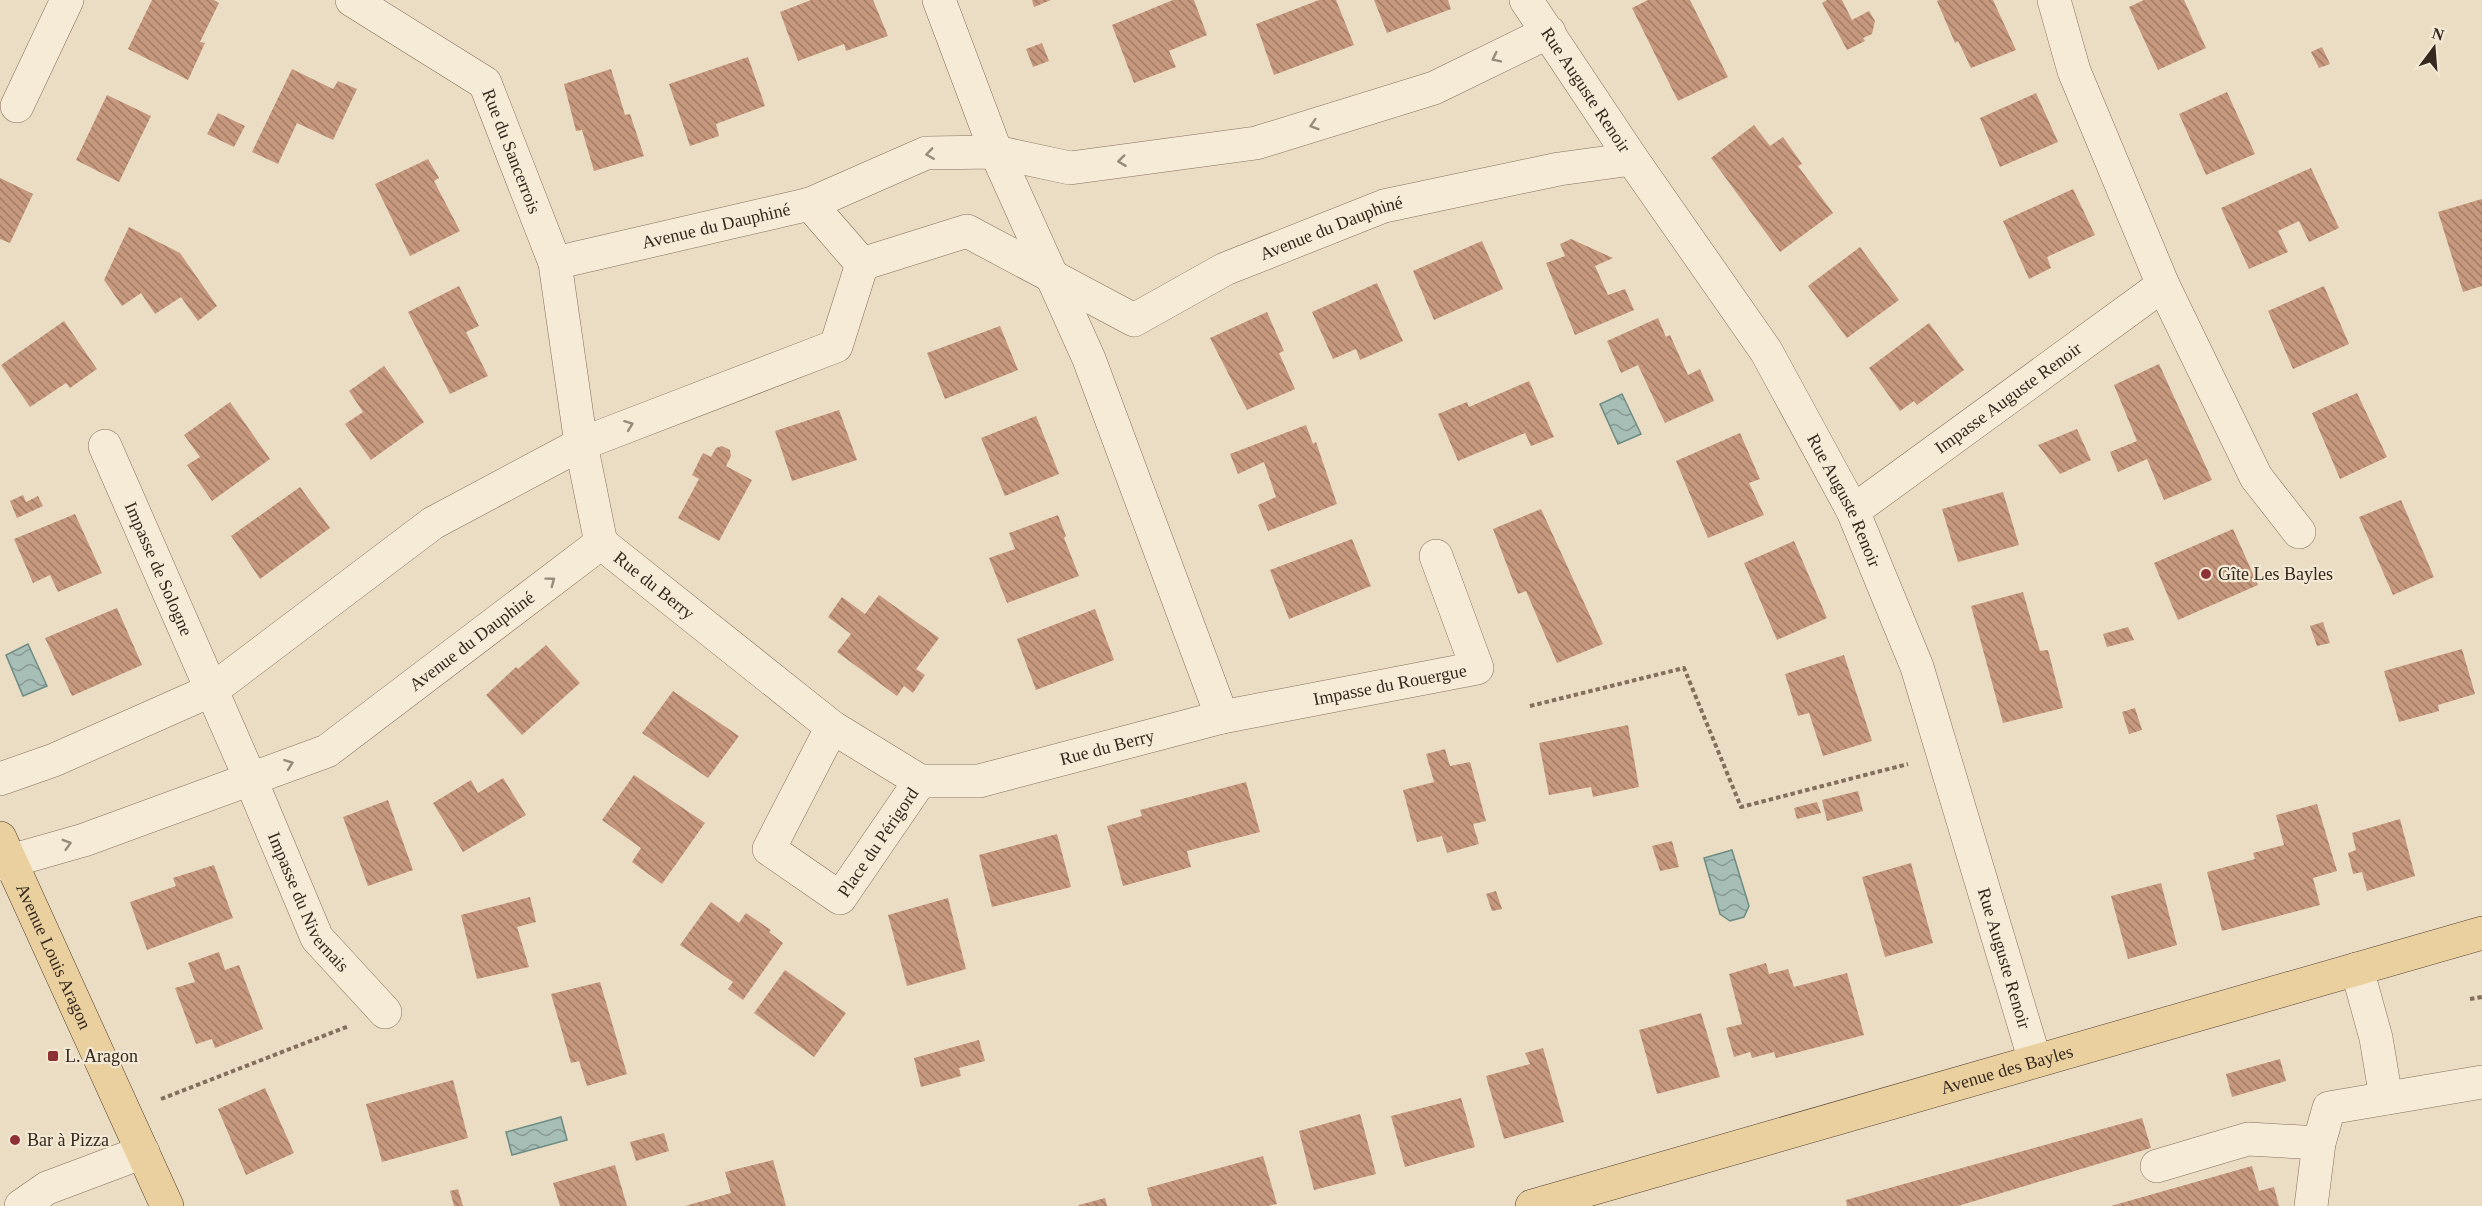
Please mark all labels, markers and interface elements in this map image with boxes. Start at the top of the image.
north arrow [2404,18,2464,78]
street label: Rue Auguste Renoir [1537,24,1635,156]
text: N [2430,24,2446,44]
one-way arrow [1491,50,1502,62]
street label: Rue du Sancerrois [478,86,545,216]
one-way arrow [1309,118,1320,131]
one-way arrow [925,148,935,160]
one-way arrow [1118,154,1127,166]
street label: Avenue du Dauphiné [1257,192,1405,264]
street label: Avenue du Dauphiné [640,199,792,253]
street label: Impasse Auguste Renoir [1931,338,2085,458]
one-way arrow [623,420,634,432]
street label: Rue Auguste Renoir [1803,430,1885,570]
street label: Impasse de Sologne [121,499,197,639]
street label: Rue du Berry [610,547,698,623]
place label: Gîte Les Bayles [2218,564,2333,584]
marker: Gîte Les Bayles [2199,567,2213,581]
one-way arrow [544,577,555,588]
street label: Avenue du Dauphiné [405,587,538,695]
street label: Impasse du Rouergue [1312,660,1468,709]
street label: Rue du Berry [1058,725,1157,769]
one-way arrow [283,759,294,771]
street label: Place du Périgord [834,784,922,901]
street label: Impasse du Nivernais [264,829,353,976]
one-way arrow [61,839,71,852]
street label: Avenue Louis Aragon [12,880,95,1032]
street label: Rue Auguste Renoir [1974,885,2035,1031]
street label: Avenue des Bayles [1938,1041,2075,1098]
place label: L. Aragon [65,1046,138,1066]
marker: L. Aragon [46,1049,60,1063]
place label: Bar à Pizza [27,1130,109,1150]
marker: Bar à Pizza [8,1133,22,1147]

